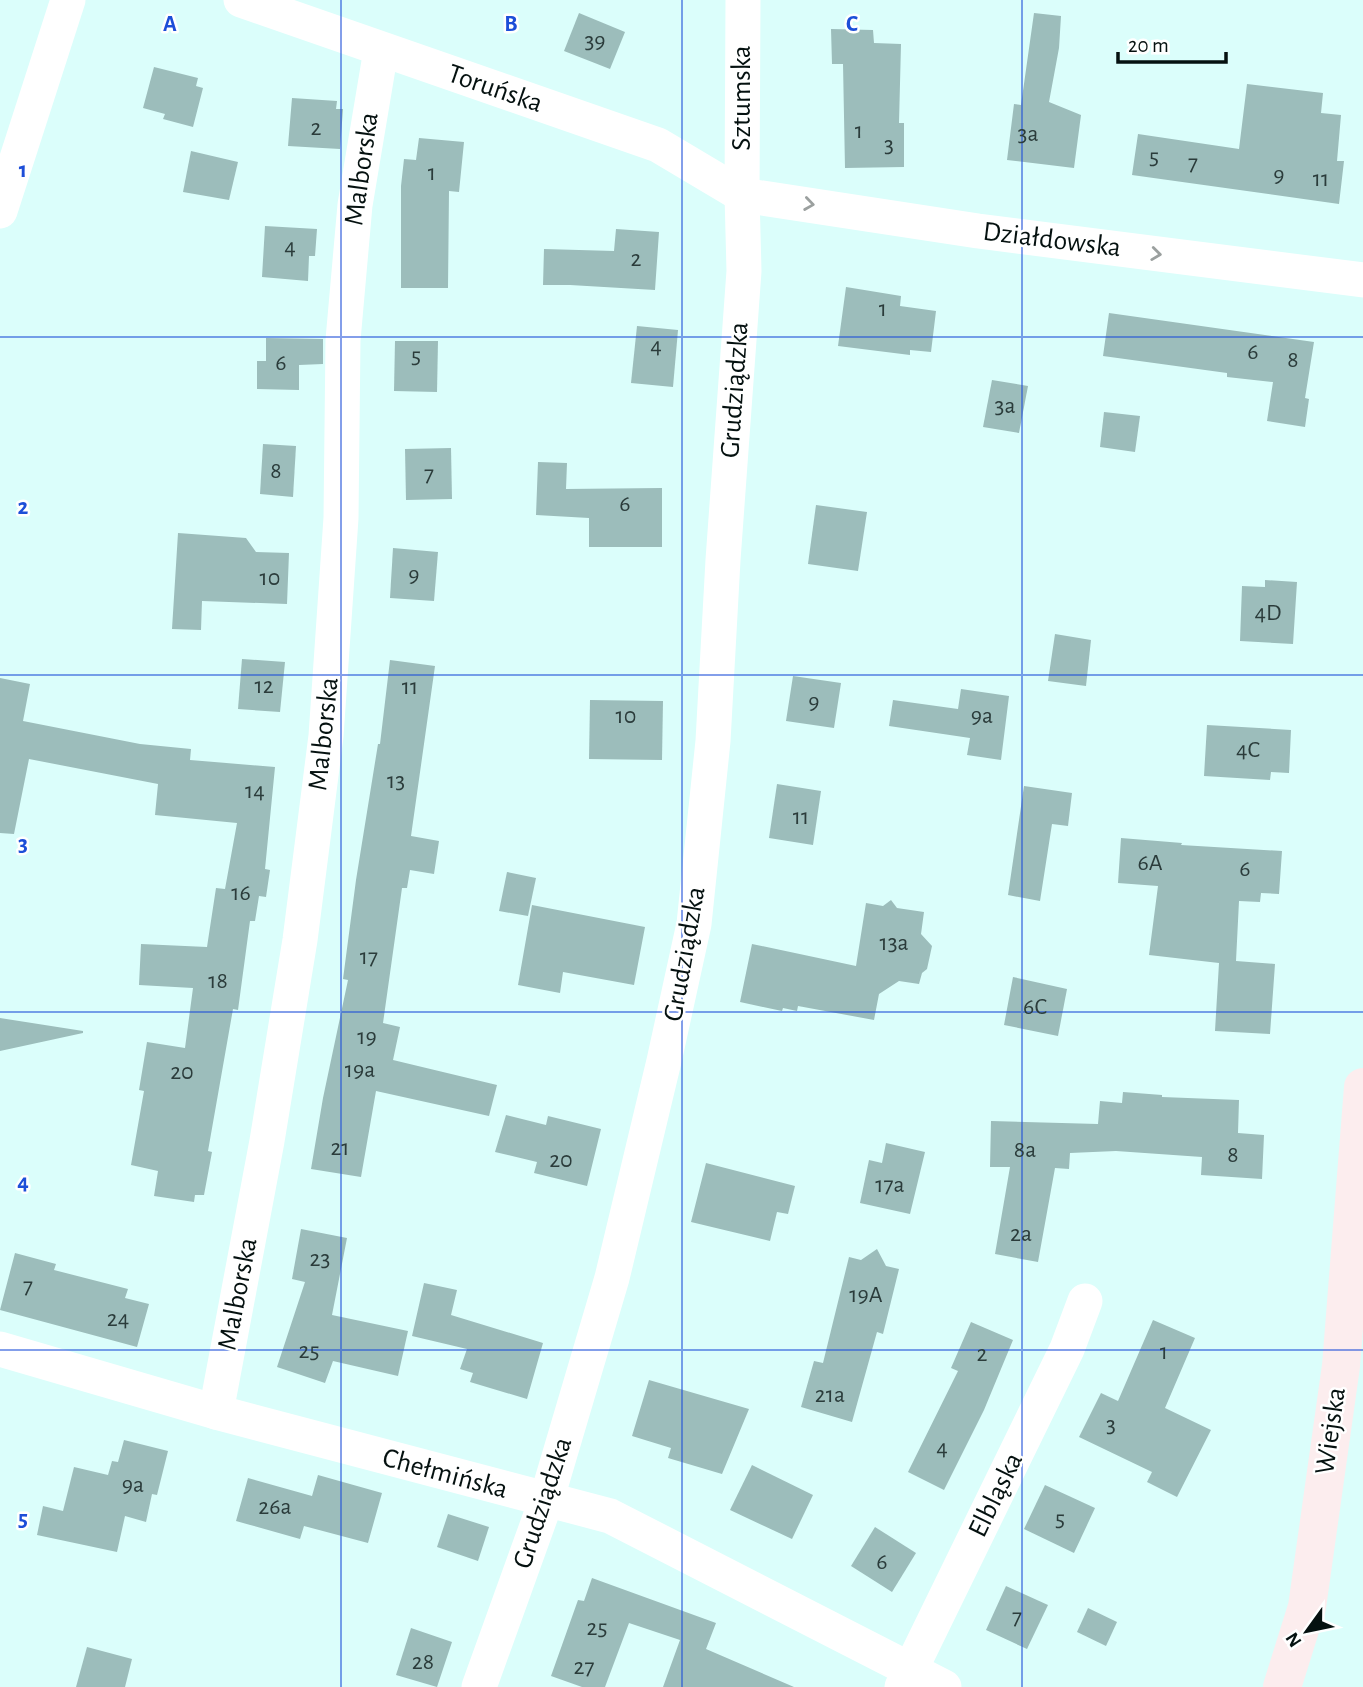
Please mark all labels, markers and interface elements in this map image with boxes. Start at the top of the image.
text: A [163,13,177,36]
text: B [504,13,518,36]
text: C [846,13,858,36]
scale bar [1118,21,1226,65]
house number: 39 [584,29,606,53]
text: 20 m [1128,35,1169,56]
street label: Sztumska [728,45,756,151]
street label: Toruńska [444,60,546,118]
street label: Malborska [340,111,384,227]
house number: 2 [311,116,322,140]
house number: 1 [855,119,863,143]
house number: 3a [1018,122,1038,146]
house number: 3 [884,133,894,157]
house number: 5 [1149,145,1159,169]
house number: 7 [1188,151,1198,175]
text: 1 [19,159,27,182]
house number: 1 [428,161,436,185]
house number: 9 [1273,163,1285,187]
house number: 11 [1313,167,1329,191]
one-way arrow [803,197,815,212]
street label: Działdowska [981,218,1123,262]
house number: 4 [284,235,296,259]
one-way arrow [1150,246,1161,261]
house number: 2 [631,247,642,271]
house number: 1 [879,297,887,321]
street label: Grudziądzka [716,321,754,459]
house number: 4 [650,334,662,358]
house number: 6 [1247,340,1259,364]
house number: 5 [411,344,421,368]
house number: 8 [1287,348,1299,372]
house number: 6 [275,351,287,375]
house number: 3a [995,394,1015,418]
house number: 8 [270,459,282,483]
house number: 7 [424,462,434,486]
house number: 6 [619,492,631,516]
text: 2 [18,496,29,519]
house number: 9 [408,563,420,587]
house number: 10 [260,566,280,590]
house number: 4D [1254,601,1282,625]
house number: 12 [254,674,274,698]
house number: 11 [402,675,418,699]
street label: Malborska [304,676,344,792]
house number: 9 [808,690,820,714]
house number: 10 [616,704,636,728]
house number: 9a [971,704,993,728]
house number: 4C [1236,738,1260,762]
house number: 13 [387,769,405,793]
house number: 14 [245,779,265,803]
house number: 11 [793,805,809,829]
text: 3 [18,833,28,856]
house number: 6A [1137,851,1163,875]
house number: 6 [1239,857,1251,881]
house number: 16 [231,881,251,905]
street label: Grudziądzka [659,884,711,1024]
house number: 13a [879,931,909,955]
house number: 17 [360,945,378,969]
house number: 18 [208,969,228,993]
house number: 6C [1023,995,1047,1019]
house number: 19 [357,1025,377,1049]
house number: 19a [345,1058,375,1082]
house number: 20 [170,1060,194,1084]
house number: 21 [330,1136,350,1160]
house number: 8a [1014,1138,1036,1162]
house number: 8 [1227,1143,1239,1167]
house number: 20 [549,1148,573,1172]
text: 4 [17,1171,29,1194]
house number: 17a [875,1173,905,1197]
house number: 2a [1010,1222,1032,1246]
street label: Malborska [213,1235,263,1353]
house number: 23 [310,1247,330,1271]
house number: 7 [23,1274,33,1298]
house number: 19A [849,1283,883,1307]
house number: 24 [107,1307,129,1331]
house number: 25 [299,1339,319,1363]
house number: 1 [1160,1340,1168,1364]
house number: 2 [977,1342,988,1366]
house number: 21a [815,1383,845,1407]
street label: Wiejska [1311,1386,1351,1476]
house number: 3 [1106,1413,1116,1437]
street label: Grudziądzka [509,1434,577,1572]
house number: 4 [936,1436,948,1460]
street label: Chełmińska [379,1444,511,1504]
street label: Elbląska [964,1448,1028,1542]
house number: 9a [122,1473,144,1497]
house number: 26a [258,1495,292,1519]
house number: 5 [1055,1507,1065,1531]
text: 5 [18,1508,28,1531]
house number: 6 [876,1550,888,1574]
north arrow [1272,1596,1342,1666]
house number: 7 [1012,1605,1022,1629]
house number: 25 [587,1616,607,1640]
text: N [1282,1629,1306,1650]
house number: 28 [412,1650,434,1674]
house number: 27 [574,1655,594,1679]

